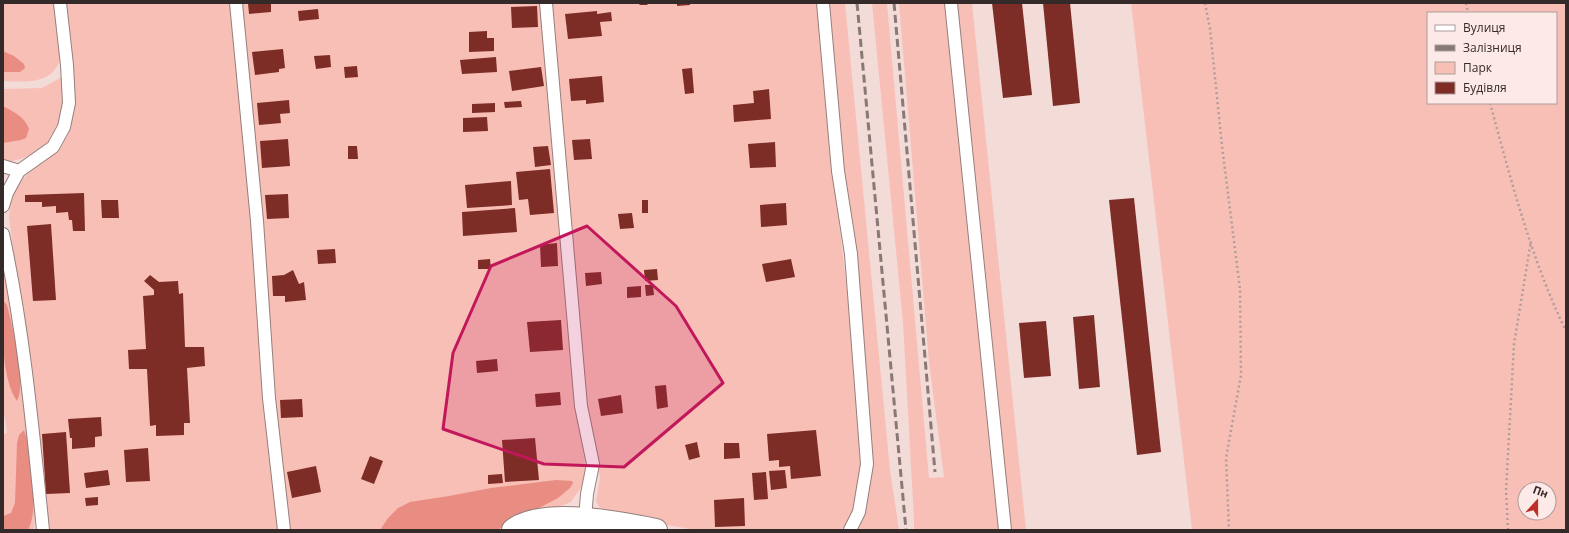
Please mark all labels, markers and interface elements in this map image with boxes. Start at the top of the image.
legend [1427,12,1557,104]
text: Вулиця [1463,19,1505,36]
text: Залізниця [1463,39,1522,56]
text: Парк [1463,59,1493,76]
text: Будівля [1463,79,1507,96]
north arrow [1517,481,1557,521]
text: Пн [1531,481,1551,501]

